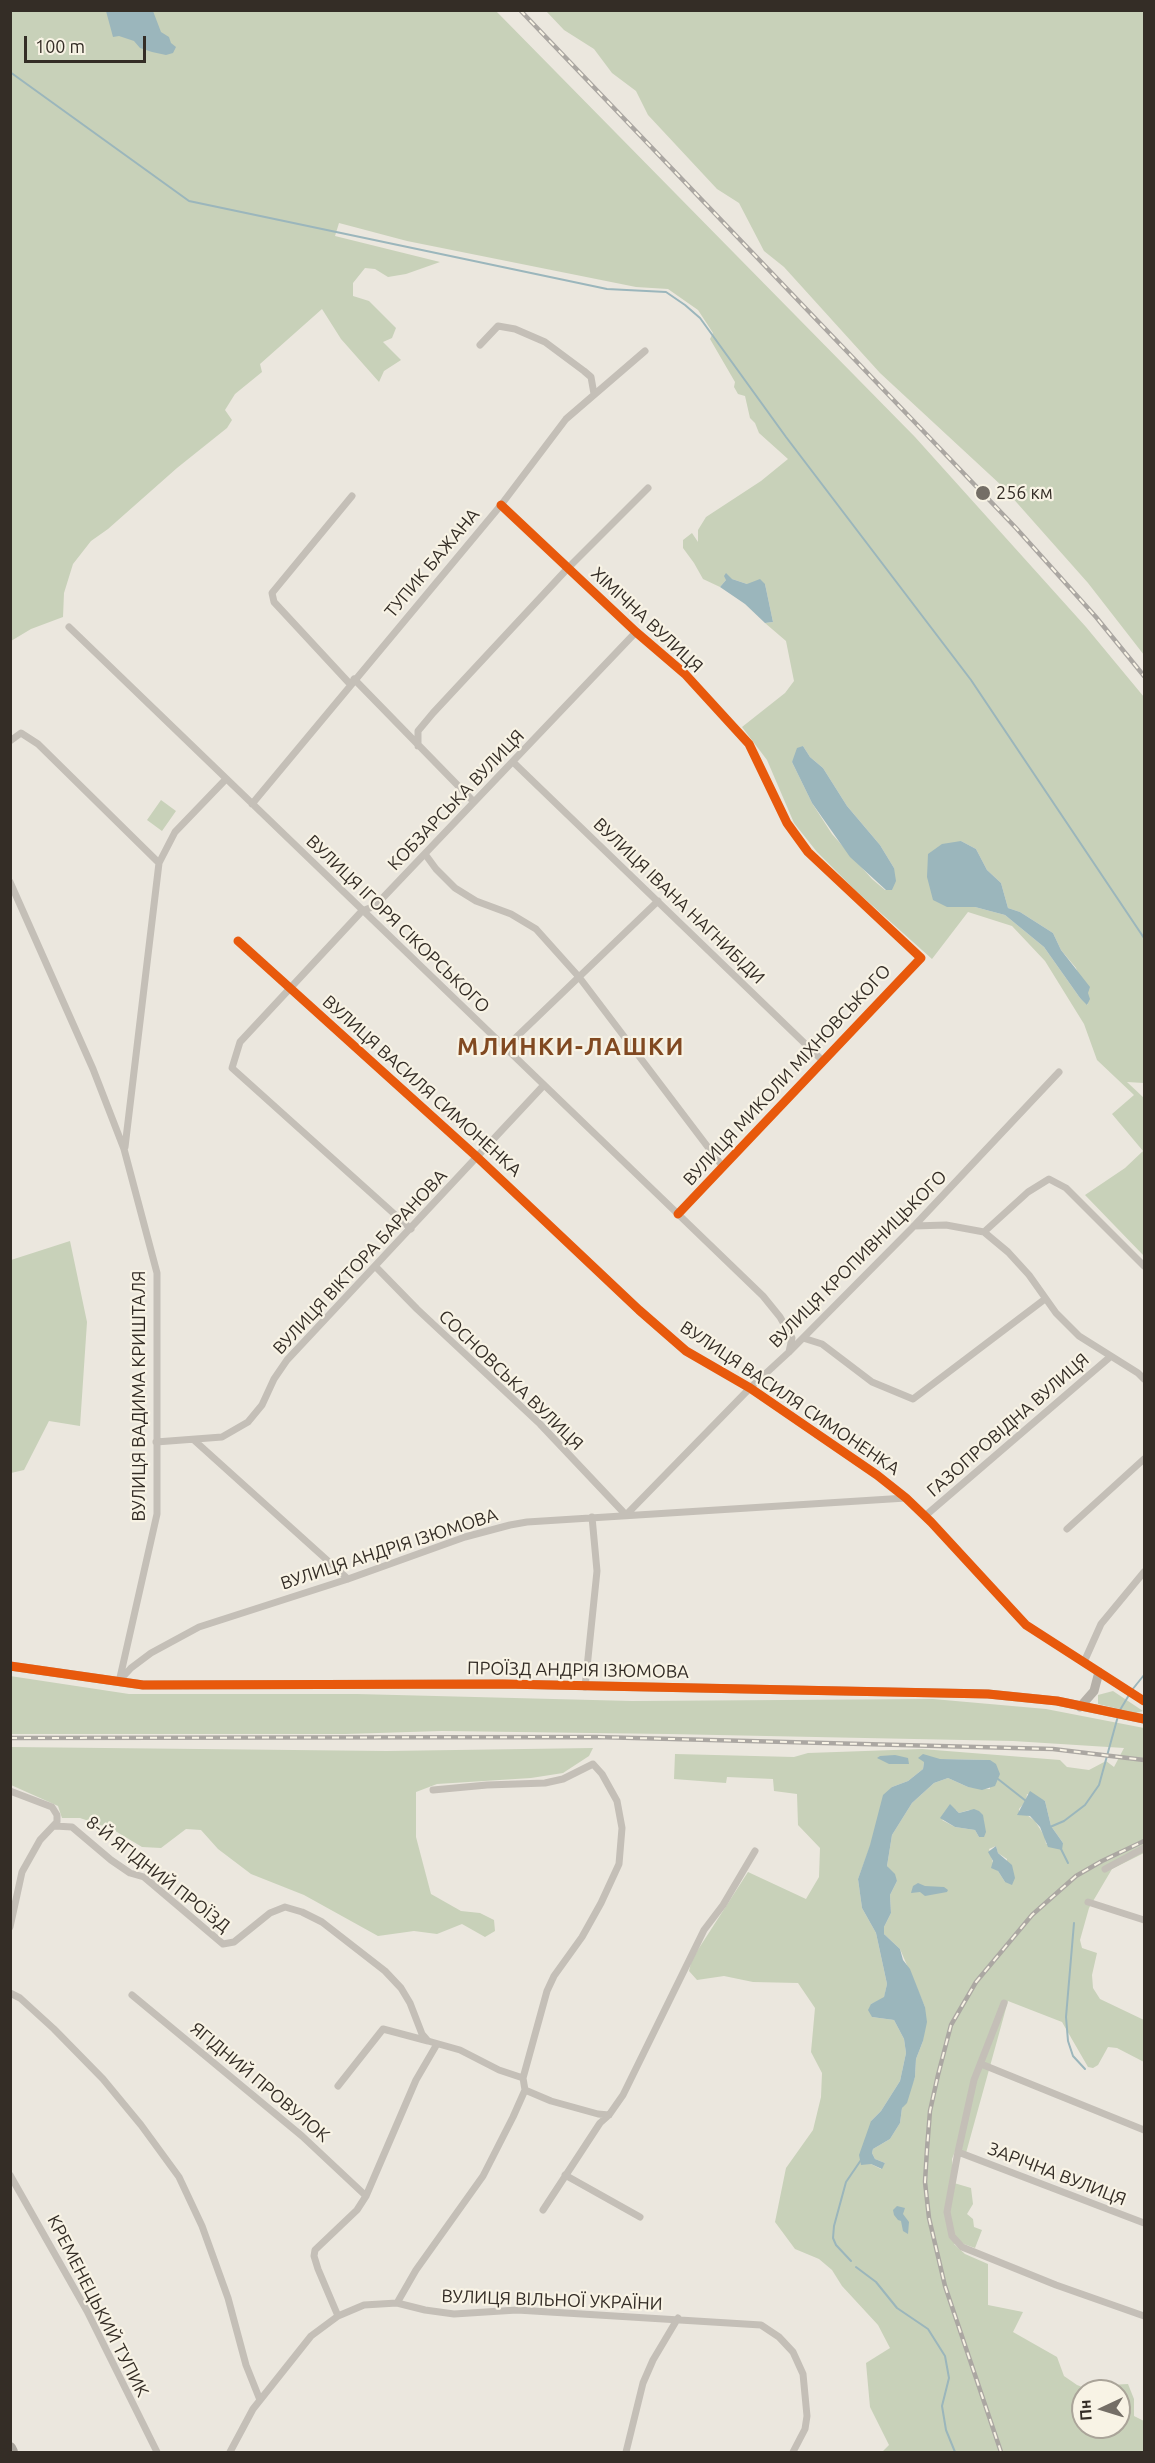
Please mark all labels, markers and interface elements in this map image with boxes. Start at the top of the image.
scale bar [27,24,148,62]
text: 100 m [35,36,85,56]
place label: 256 км [996,482,1053,504]
marker: 256 км [974,484,992,502]
street label: ТУПИК БАЖАНА [380,504,484,622]
street label: ХІМІЧНА ВУЛИЦЯ [587,563,707,677]
street label: КОБЗАРСЬКА ВУЛИЦЯ [383,725,529,875]
street label: ВУЛИЦЯ ІВАНА НАГНИБІДИ [589,814,769,988]
street label: ВУЛИЦЯ ІГОРЯ СІКОРСЬКОГО [302,830,494,1018]
street label: ВУЛИЦЯ МИКОЛИ МІХНОВСЬКОГО [679,960,895,1190]
street label: ВУЛИЦЯ ВАСИЛЯ СИМОНЕНКА [318,991,526,1181]
district label: МЛИНКИ-ЛАШКИ [457,1033,685,1061]
street label: ВУЛИЦЯ ВІКТОРА БАРАНОВА [269,1165,451,1359]
street label: ВУЛИЦЯ КРОПИВНИЦЬКОГО [765,1166,951,1352]
street label: ВУЛИЦЯ ВАДИМА КРИШТАЛЯ [128,1270,150,1522]
street label: СОСНОВСЬКА ВУЛИЦЯ [434,1305,588,1455]
street label: ВУЛИЦЯ ВАСИЛЯ СИМОНЕНКА [676,1316,904,1480]
street label: ГАЗОПРОВІДНА ВУЛИЦЯ [923,1349,1093,1501]
street label: ВУЛИЦЯ АНДРІЯ ІЗЮМОВА [278,1504,500,1594]
street label: ПРОЇЗД АНДРІЯ ІЗЮМОВА [467,1657,689,1683]
street label: 8-Й ЯГІДНИЙ ПРОЇЗД [82,1811,234,1937]
street label: ЯГІДНИЙ ПРОВУЛОК [186,2018,334,2146]
street label: ЗАРІЧНА ВУЛИЦЯ [985,2138,1129,2210]
street label: КРЕМЕНЕЦЬКИЙ ТУПИК [43,2211,153,2401]
street label: ВУЛИЦЯ ВІЛЬНОЇ УКРАЇНИ [441,2285,663,2315]
north arrow [1071,2379,1131,2439]
text: Пн [1075,2399,1095,2421]

